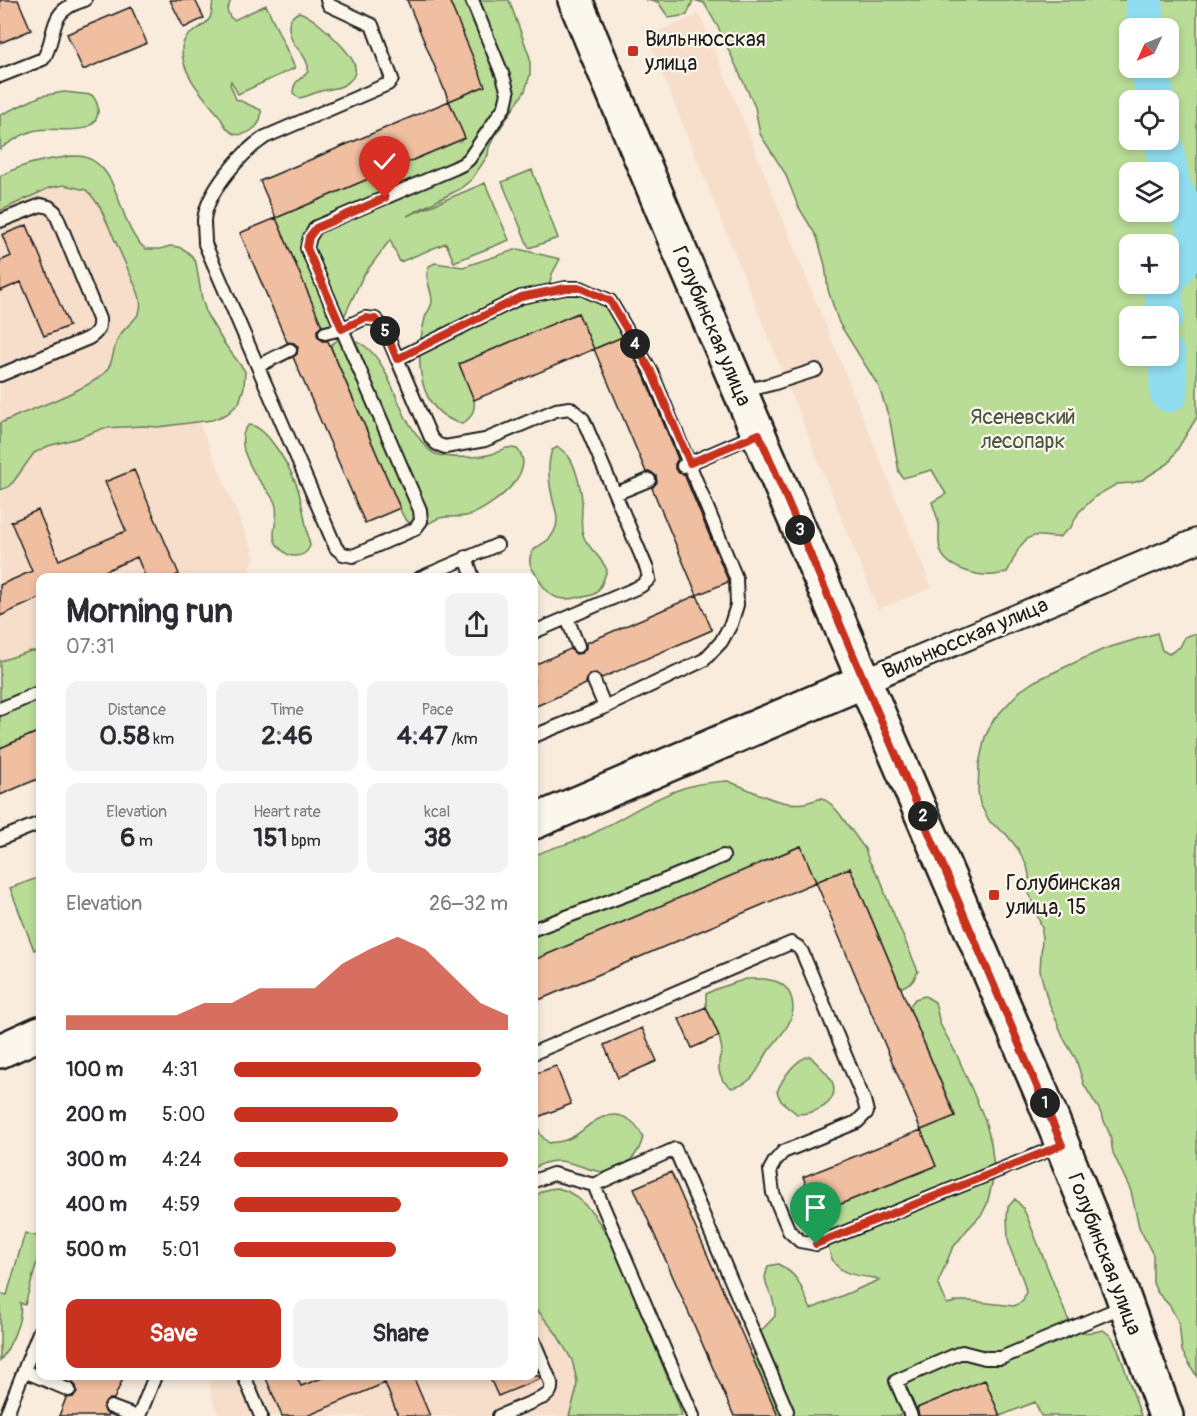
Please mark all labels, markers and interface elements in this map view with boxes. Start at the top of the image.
north arrow [1119,18,1179,78]
map controls [1119,18,1179,366]
place label: Вильнюсская улица [644,26,766,77]
marker: Вильнюсская улица [626,44,640,58]
button: locate [1119,90,1179,150]
pin [359,136,410,198]
icon: check [368,145,401,178]
button: layers [1119,162,1179,222]
button: + [1119,234,1179,294]
street label: Голубинская улица [666,242,757,410]
button: − [1119,306,1179,366]
pin: 5 [370,316,400,346]
text: 5 [381,321,389,341]
pin: 4 [620,329,650,359]
text: 4 [630,334,640,354]
park label: Ясеневский лесопарк [970,404,1076,455]
pin: 3 [785,515,815,545]
text: 3 [796,520,804,540]
text: Morning run [66,591,233,632]
street label: Вильнюсская улица [878,591,1052,686]
button: share [445,593,508,656]
text: 07:31 [66,634,115,659]
text: Distance [107,700,166,720]
text: Time [270,700,304,720]
text: Pace [421,700,453,720]
text: 0.58 [99,720,150,752]
text: 2:46 [261,720,313,752]
text: 4:47 [397,720,448,752]
text: km [150,729,174,749]
text: /km [448,729,478,749]
pin: 2 [908,801,938,831]
text: Elevation [106,802,167,822]
text: Heart rate [253,802,321,822]
text: kcal [424,802,450,822]
text: 2 [919,806,927,826]
text: 6 [120,822,135,854]
text: 151 [253,822,288,854]
text: 38 [424,822,451,854]
text: m [135,831,153,851]
text: bpm [288,831,321,851]
place label: Голубинская улица, 15 [1005,870,1120,921]
marker: Голубинская улица, 15 [987,888,1001,902]
text: Elevation [66,891,142,916]
text: 26–32 m [429,891,508,916]
text: 100 m [66,1057,123,1082]
text: 4:31 [162,1057,198,1082]
pin: 1 [1030,1088,1060,1118]
text: 1 [1042,1093,1048,1113]
text: 200 m [66,1102,127,1127]
text: 5:00 [162,1102,206,1127]
text: 300 m [66,1147,127,1172]
text: 4:24 [162,1147,202,1172]
street label: Голубинская улица [1061,1169,1148,1339]
pin [790,1182,841,1244]
icon: arrive [799,1191,832,1224]
text: 400 m [66,1192,127,1217]
text: 4:59 [162,1192,200,1217]
text: 500 m [66,1237,126,1262]
text: 5:01 [162,1237,200,1262]
button: Save [66,1299,281,1368]
button: Share [293,1299,508,1368]

